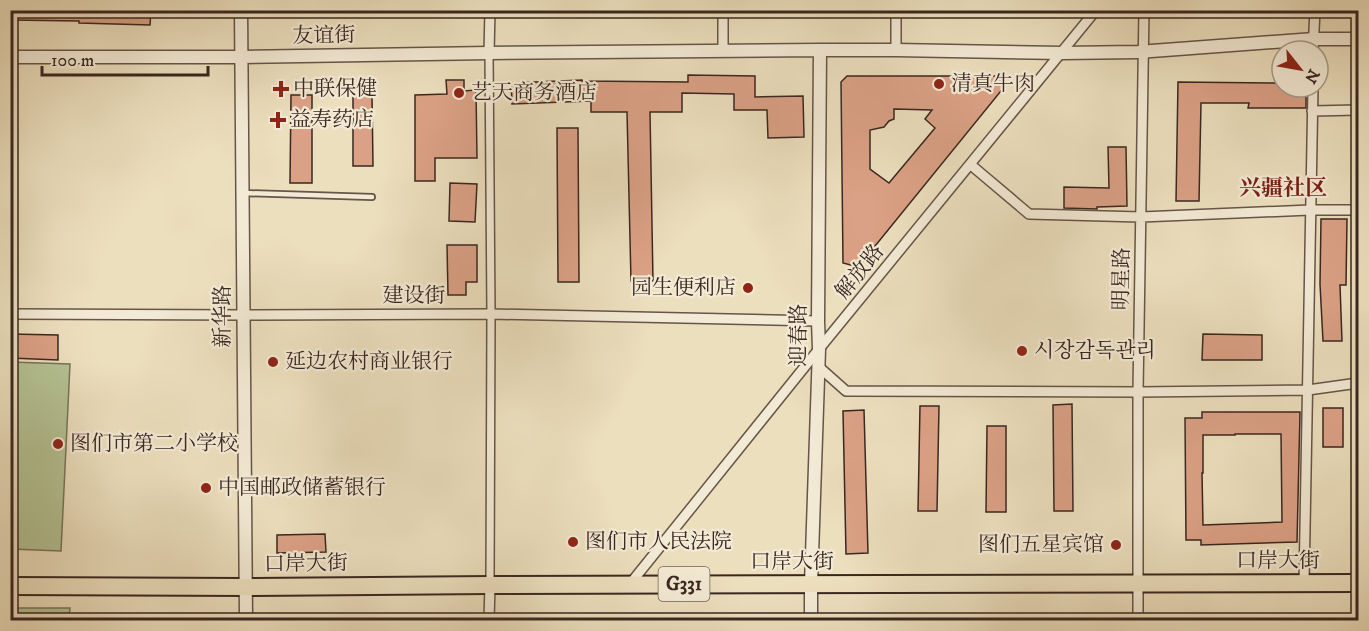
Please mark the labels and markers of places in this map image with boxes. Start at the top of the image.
place label: 清真牛肉 [951,71,1035,97]
place label: 中联保健 [293,76,377,102]
marker: 清真牛肉 [932,77,946,91]
place label: 艺天商务酒店 [471,80,597,106]
marker: 中联保健 [274,82,288,96]
marker: 艺天商务酒店 [452,86,466,100]
place label: 益寿药店 [290,107,374,133]
marker: 益寿药店 [271,113,285,127]
place label: 园生便利店 [631,275,736,301]
marker: 园生便利店 [741,281,755,295]
place label: 시장감독관리 [1034,338,1156,364]
marker: 시장감독관리 [1015,344,1029,358]
place label: 延边农村商业银行 [285,349,453,375]
marker: 延边农村商业银行 [266,355,280,369]
place label: 图们市第二小学校 [70,431,238,457]
marker: 图们市第二小学校 [51,437,65,451]
place label: 中国邮政储蓄银行 [218,475,386,501]
marker: 中国邮政储蓄银行 [199,481,213,495]
place label: 图们市人民法院 [585,529,732,555]
place label: 图们五星宾馆 [978,532,1104,558]
marker: 图们市人民法院 [566,535,580,549]
marker: 图们五星宾馆 [1109,538,1123,552]

